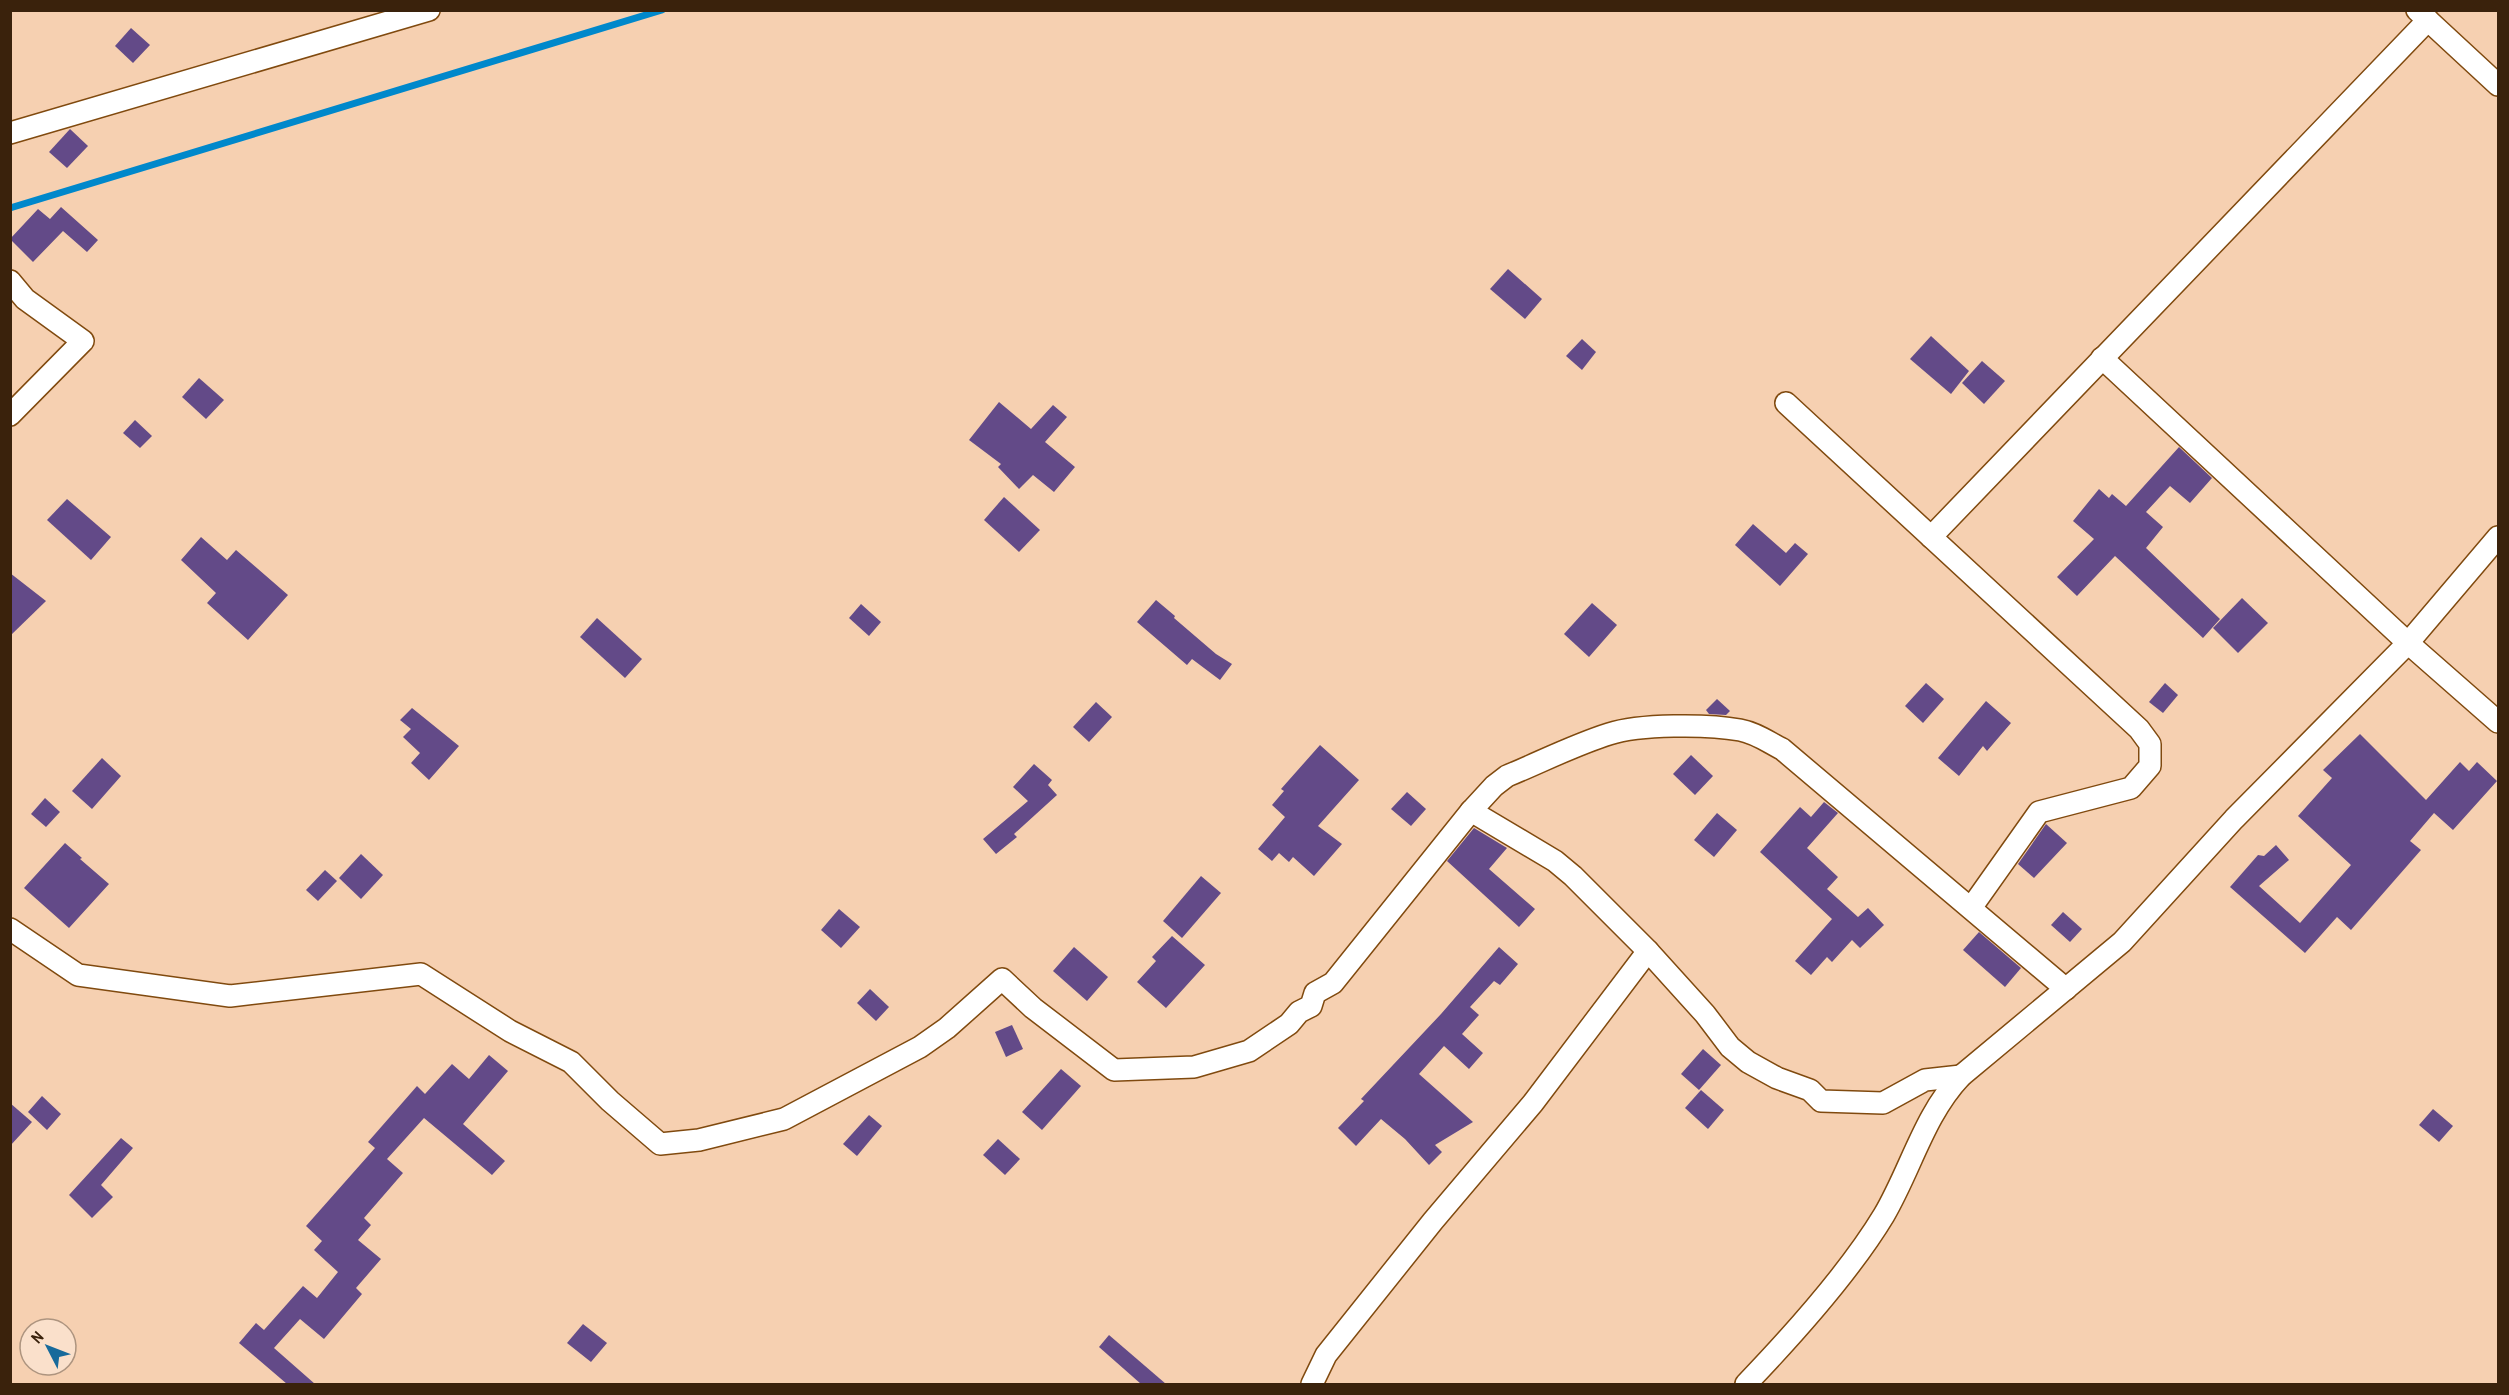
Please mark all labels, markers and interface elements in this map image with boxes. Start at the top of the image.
north arrow [18,1317,78,1377]
text: N [26,1326,48,1348]

